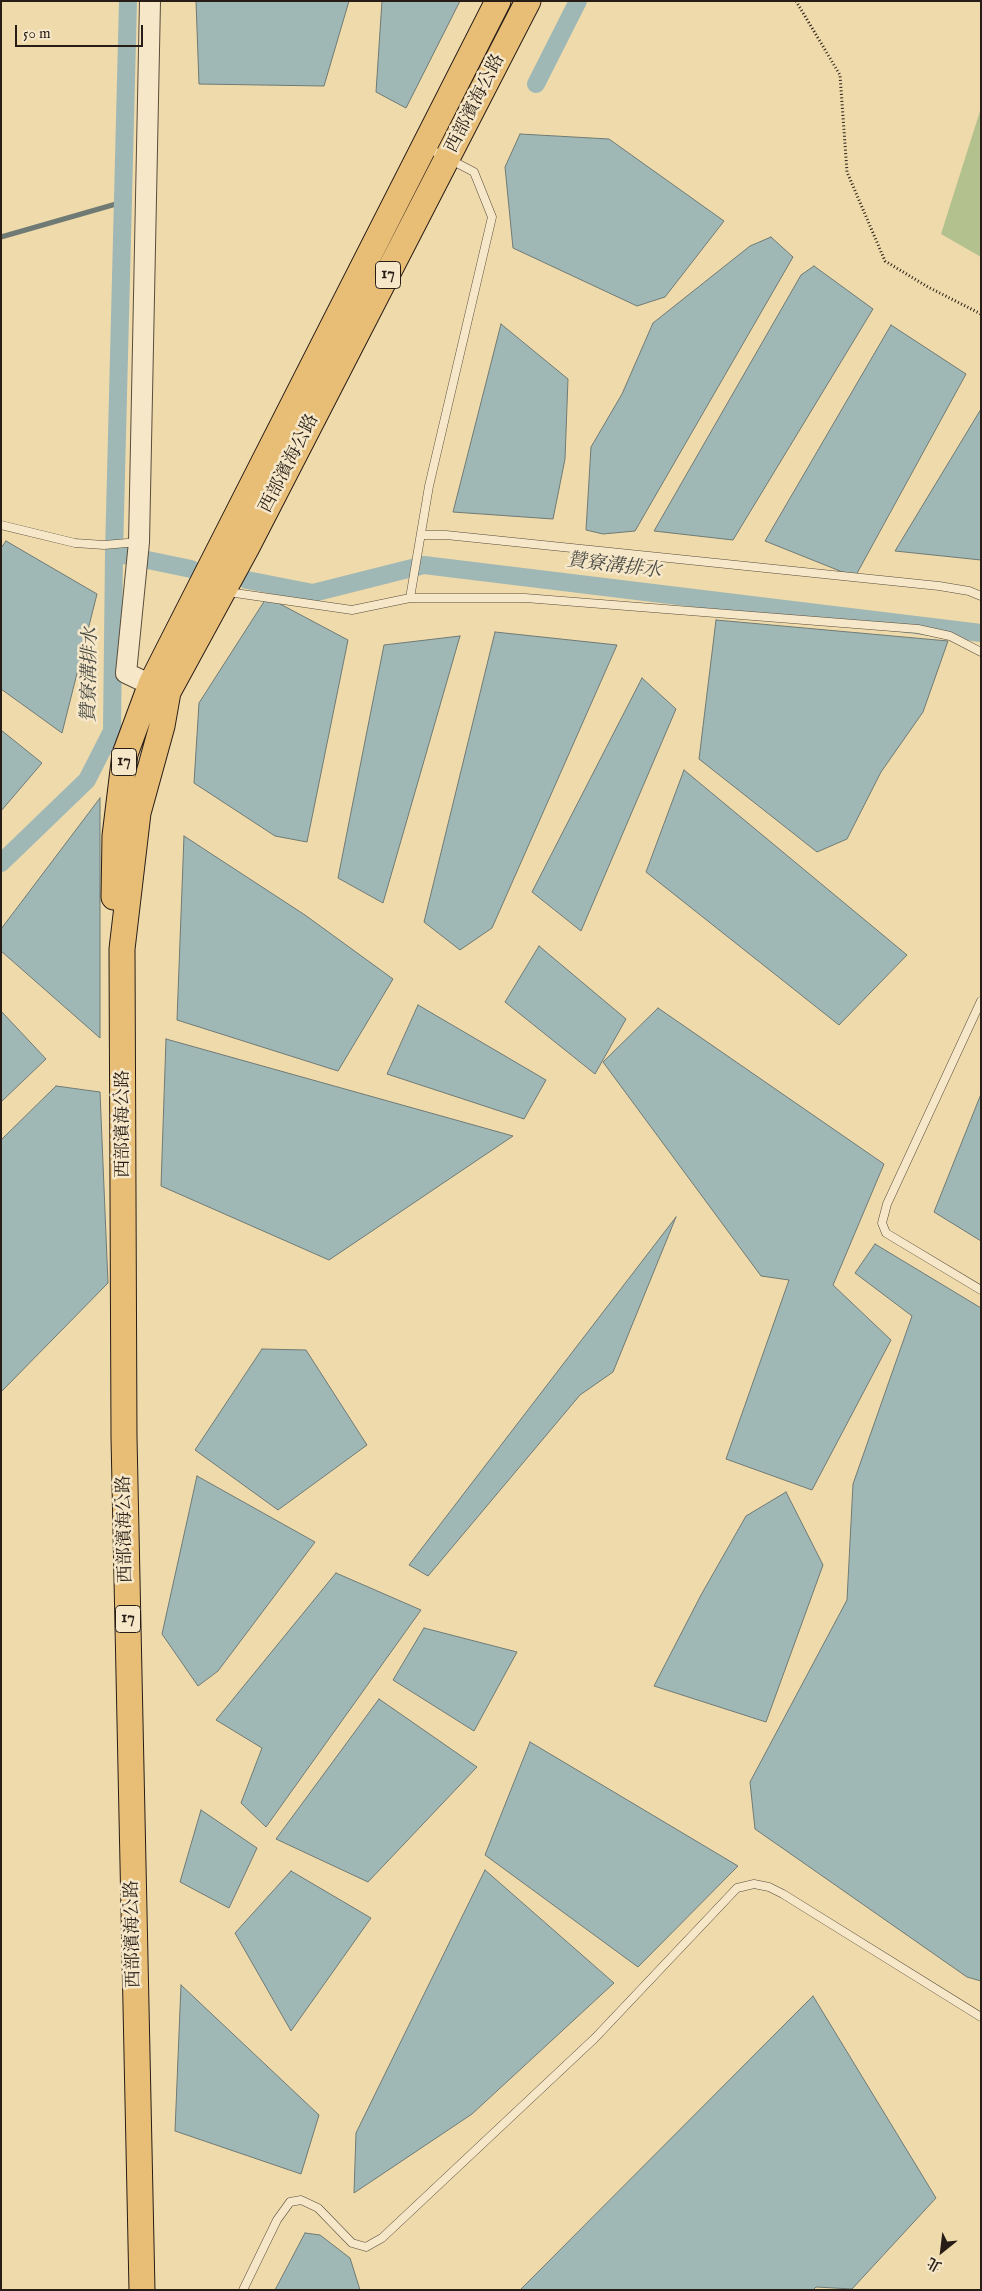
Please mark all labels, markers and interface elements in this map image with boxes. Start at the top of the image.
scale bar [18,15,145,47]
text: 50 m [23,24,51,43]
street label: 西部濱海公路 [442,51,510,157]
road number: 17 [376,262,400,288]
street label: 西部濱海公路 [256,411,324,517]
water label: 贊寮溝排水 [565,550,663,584]
water label: 贊寮溝排水 [79,627,103,723]
road number: 17 [112,749,136,776]
street label: 西部濱海公路 [113,1070,135,1178]
street label: 西部濱海公路 [114,1475,138,1583]
road number: 17 [116,1606,140,1632]
street label: 西部濱海公路 [122,1880,146,1988]
north arrow [917,2226,967,2276]
text: 北 [924,2253,945,2275]

